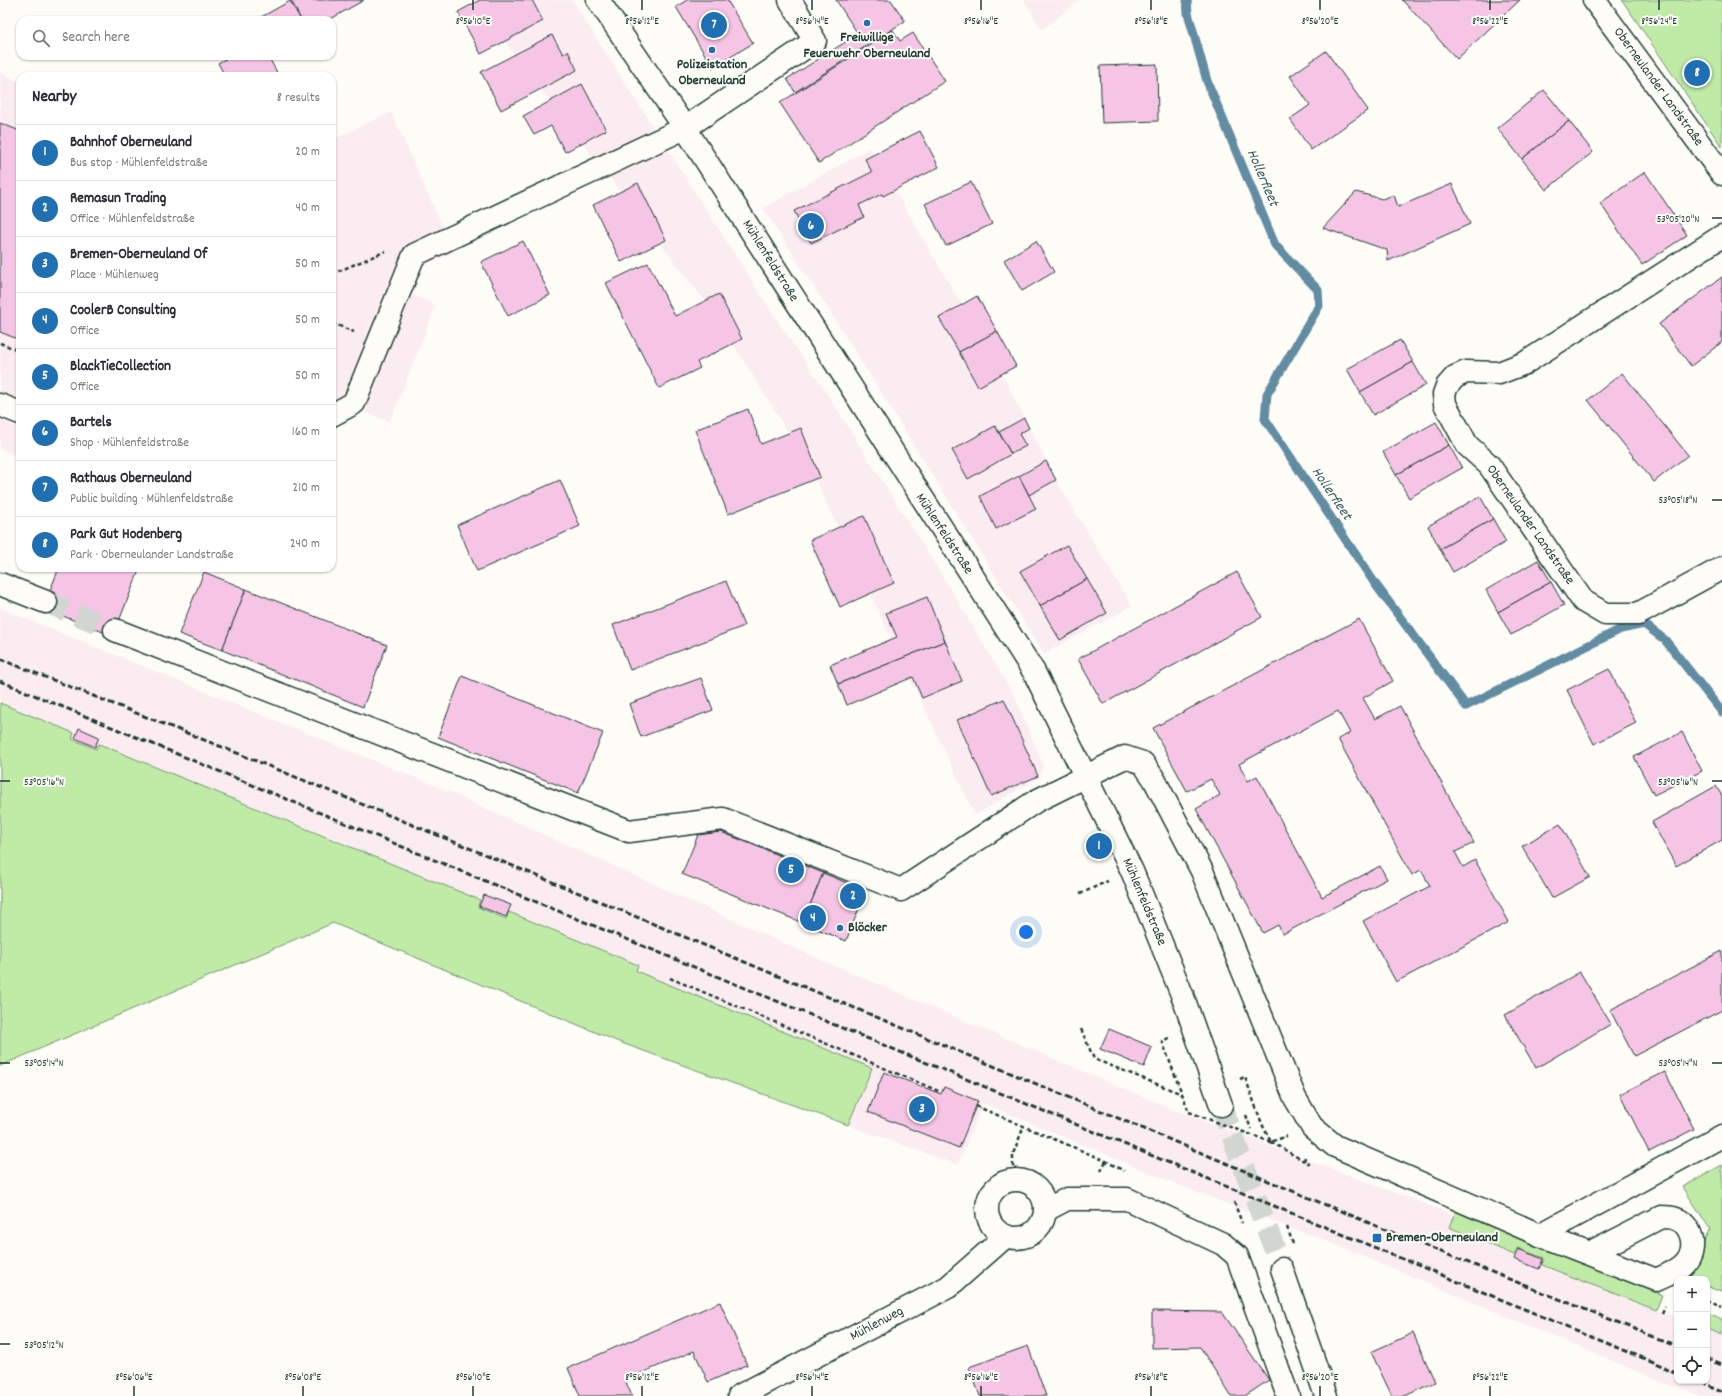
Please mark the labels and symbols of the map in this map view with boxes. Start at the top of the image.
pin: 7 [701,10,727,40]
text: 8°56'10"E [456,15,491,29]
text: 8°56'12"E [625,15,659,29]
text: 8°56'14"E [795,15,829,29]
text: 8°56'16"E [964,15,998,29]
text: 8°56'18"E [1134,15,1168,29]
text: 8°56'20"E [1302,15,1339,29]
text: 8°56'22"E [1472,15,1508,29]
text: 8°56'24"E [1641,15,1677,29]
marker: Freiwillige Feuerwehr Oberneuland [862,18,872,28]
street label: Oberneulander Landstraße [1608,23,1708,151]
place label: Freiwillige Feuerwehr Oberneuland [804,28,931,64]
marker: Polizeistation Oberneuland [707,45,717,55]
place label: Polizeistation Oberneuland [677,55,748,91]
pin: 8 [1684,58,1710,88]
water label: Hollerfleet [1240,146,1284,211]
pin: 6 [798,211,824,241]
text: 53°05'20"N [1657,213,1699,227]
street label: Mühlenfeldstraße [737,216,803,306]
street label: Oberneulander Landstraße [1481,461,1579,589]
water label: Hollerfleet [1305,463,1358,526]
street label: Mühlenfeldstraße [910,489,978,579]
text: 53°05'18"N [1658,494,1698,508]
text: 53°05'16"N [24,776,64,790]
text: 53°05'16"N [1658,776,1698,790]
pin: 1 [1086,831,1112,861]
pin: 5 [778,855,804,885]
street label: Mühlenfeldstraße [1117,855,1171,949]
pin: 2 [840,881,866,911]
pin: 4 [800,903,826,933]
place label: Blöcker [848,918,888,938]
your location [1016,922,1036,942]
marker: Blöcker [835,923,845,933]
text: 53°05'14"N [24,1057,64,1071]
text: 53°05'14"N [1658,1057,1698,1071]
pin: 3 [909,1094,935,1124]
place label: Bremen-Oberneuland [1386,1228,1499,1248]
marker: Bremen-Oberneuland [1371,1232,1383,1244]
street label: Mühlenweg [847,1302,907,1346]
text: 53°05'12"N [24,1339,64,1353]
text: 8°56'06"E [115,1371,153,1385]
text: 8°56'08"E [285,1371,322,1385]
text: 8°56'10"E [456,1371,491,1385]
text: 8°56'12"E [625,1371,659,1385]
text: 8°56'14"E [795,1371,829,1385]
text: 8°56'16"E [964,1371,998,1385]
text: 8°56'18"E [1134,1371,1168,1385]
text: 8°56'20"E [1302,1371,1339,1385]
text: 8°56'22"E [1472,1371,1508,1385]

